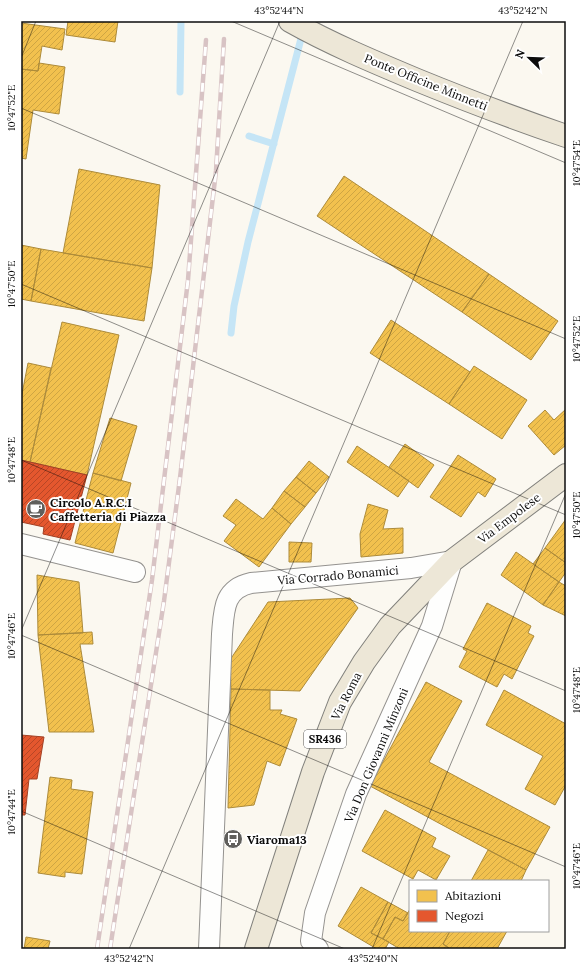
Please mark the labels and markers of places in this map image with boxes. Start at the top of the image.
place label: Circolo A.R.C.I Caffetteria di Piazza [50,495,167,524]
cafe icon: Circolo A.R.C.I Caffetteria di Piazza [25,498,47,520]
bus stop icon: Viaroma13 [222,828,244,850]
place label: Viaroma13 [247,832,307,847]

